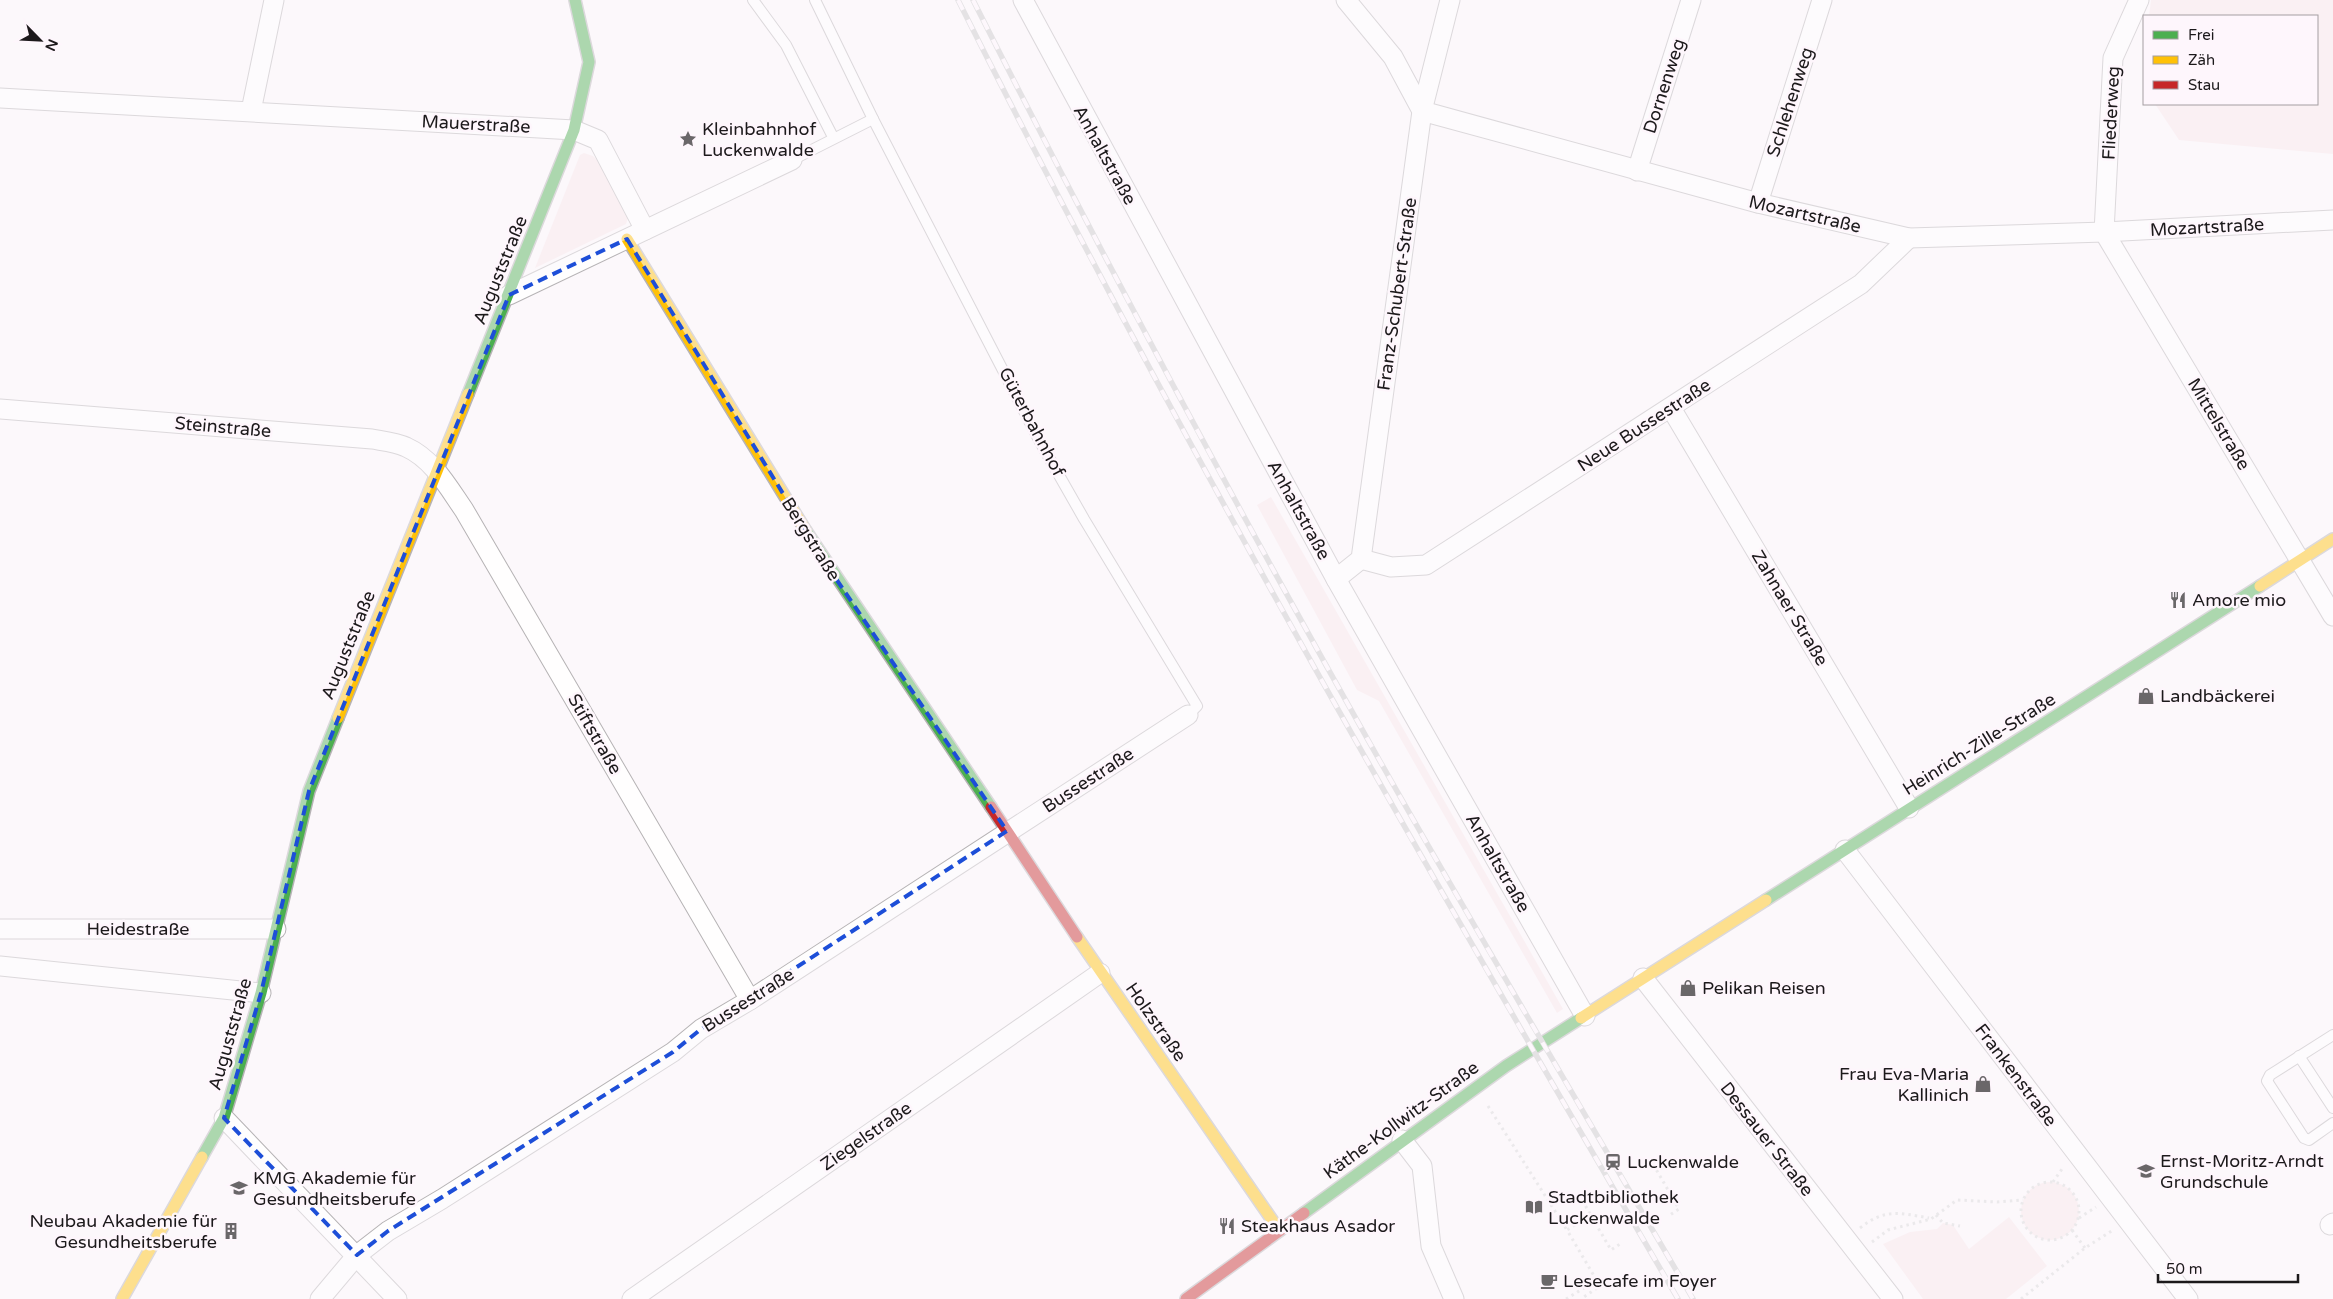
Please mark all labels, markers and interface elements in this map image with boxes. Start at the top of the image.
north arrow [15,15,65,65]
legend [2143,15,2318,105]
text: Frei [2188,26,2214,44]
text: N [41,36,61,54]
street label: Dornenweg [1638,36,1690,136]
street label: Schlehenweg [1762,44,1818,160]
text: Zäh [2188,51,2215,69]
street label: Fliederweg [2098,65,2124,161]
text: Stau [2188,76,2220,94]
street label: Anhaltstraße [1069,101,1141,209]
street label: Mauerstraße [421,110,531,138]
place label: Kleinbahnhof Luckenwalde [702,118,816,161]
place icon: Kleinbahnhof Luckenwalde [678,129,698,149]
street label: Mozartstraße [1747,190,1863,238]
street label: Franz-Schubert-Straße [1373,196,1421,392]
street label: Auguststraße [468,212,532,328]
street label: Mozartstraße [2149,213,2265,241]
street label: Güterbahnhof [994,364,1070,480]
street label: Neue Bussestraße [1573,374,1715,476]
street label: Mittelstraße [2183,374,2255,474]
street label: Steinstraße [174,412,272,442]
street label: Anhaltstraße [1263,456,1335,564]
street label: Bergstraße [777,493,845,585]
street label: Zahnaer Straße [1747,546,1833,670]
street label: Auguststraße [316,587,380,703]
place label: Amore mio [2192,589,2286,611]
restaurant icon: Amore mio [2168,590,2188,610]
place label: Landbäckerei [2160,685,2275,707]
shop icon: Landbäckerei [2136,686,2156,706]
street label: Heinrich-Zille-Straße [1899,688,2059,800]
street label: Stiftstraße [563,690,627,778]
street label: Bussestraße [1038,742,1138,818]
street label: Anhaltstraße [1461,810,1535,916]
street label: Heidestraße [86,918,190,940]
street label: Bussestraße [698,963,798,1037]
street label: Auguststraße [204,975,256,1093]
place label: Pelikan Reisen [1702,977,1826,999]
street label: Holzstraße [1121,978,1191,1066]
shop icon: Pelikan Reisen [1678,978,1698,998]
street label: Frankenstraße [1970,1019,2062,1131]
street label: Käthe-Kollwitz-Straße [1319,1056,1483,1184]
place label: Frau Eva-Maria Kallinich [1839,1063,1969,1106]
shop icon: Frau Eva-Maria Kallinich [1973,1074,1993,1094]
street label: Dessauer Straße [1716,1077,1818,1201]
street label: Ziegelstraße [816,1097,916,1175]
place label: Ernst-Moritz-Arndt Grundschule [2160,1150,2324,1193]
place label: Luckenwalde [1627,1151,1739,1173]
station icon: Luckenwalde [1603,1152,1623,1172]
school or university icon: Ernst-Moritz-Arndt Grundschule [2136,1161,2156,1181]
place label: KMG Akademie für Gesundheitsberufe [253,1167,416,1210]
school or university icon: KMG Akademie für Gesundheitsberufe [229,1178,249,1198]
place label: Stadtbibliothek Luckenwalde [1548,1186,1679,1229]
library icon: Stadtbibliothek Luckenwalde [1524,1197,1544,1217]
place label: Neubau Akademie für Gesundheitsberufe [29,1210,217,1253]
place label: Steakhaus Asador [1241,1215,1395,1237]
restaurant icon: Steakhaus Asador [1217,1216,1237,1236]
building icon: Neubau Akademie für Gesundheitsberufe [221,1221,241,1241]
scale bar [2158,1252,2298,1284]
text: 50 m [2166,1260,2203,1278]
place label: Lesecafe im Foyer [1563,1270,1717,1292]
cafe icon: Lesecafe im Foyer [1539,1271,1559,1291]

